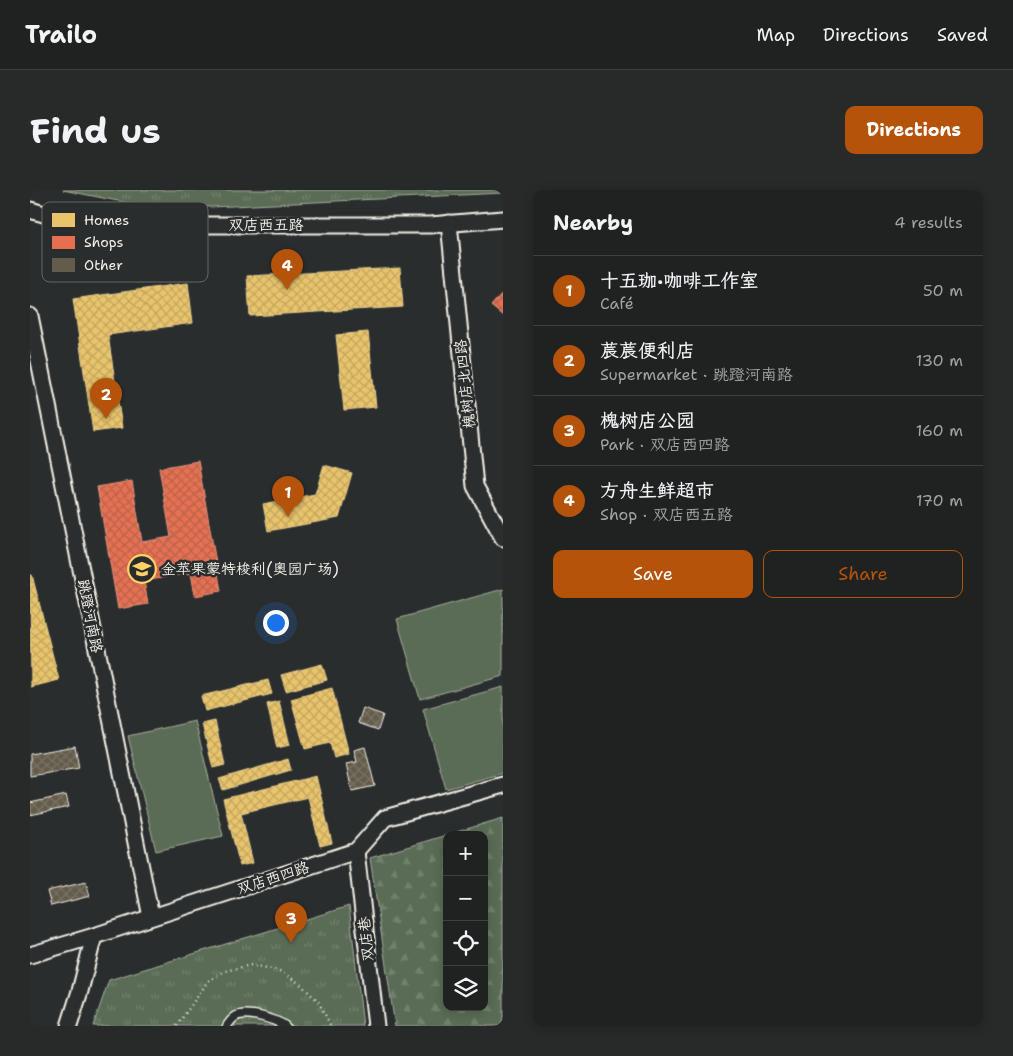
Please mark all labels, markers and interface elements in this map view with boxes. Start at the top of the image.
text: Trailo [25,19,97,51]
text: Map [757,23,795,47]
text: Directions [823,23,909,47]
text: Saved [937,23,988,47]
button: Directions [845,106,983,154]
text: Find us [30,107,161,154]
legend [42,202,208,282]
text: Nearby [553,209,633,237]
text: Homes [84,211,129,229]
text: 4 results [894,212,963,233]
street label: 双店西五路 [228,215,304,235]
text: Shops [84,233,123,251]
pin: 4 [271,249,303,290]
text: Other [84,256,123,274]
text: 十五珈·咖啡工作室 [600,268,759,293]
text: 1 [565,280,573,301]
text: 50 m [923,280,963,301]
text: Café [600,293,634,314]
street label: 槐树店北四路 [450,338,480,430]
text: 莀莀便利店 [600,338,695,363]
text: 2 [563,350,575,371]
text: 130 m [916,350,963,371]
text: Supermarket · 跳蹬河南路 [600,364,793,385]
pin: 2 [90,378,122,419]
text: 槐树店公园 [600,408,695,433]
text: 3 [563,420,575,441]
text: 160 m [916,420,963,441]
text: Park · 双店西四路 [600,434,730,455]
pin: 1 [272,476,304,517]
text: 方舟生鲜超市 [600,478,714,503]
text: 4 [563,490,575,511]
text: 170 m [916,490,963,511]
text: Shop · 双店西五路 [600,504,733,525]
button: Save [553,550,753,598]
button: Share [763,550,963,598]
school or university icon: 金苹果蒙特梭利(奥园广场) [127,554,157,584]
place label: 金苹果蒙特梭利(奥园广场) [161,559,339,579]
street label: 跳蹬河南路 [73,577,107,655]
your location [263,610,289,636]
map controls [443,831,488,1011]
button: + [443,831,488,876]
street label: 双店西四路 [234,857,312,899]
button: − [443,876,488,921]
pin: 3 [275,902,307,943]
street label: 双店巷 [354,916,378,962]
button: locate [443,921,488,966]
button: layers [443,966,488,1011]

